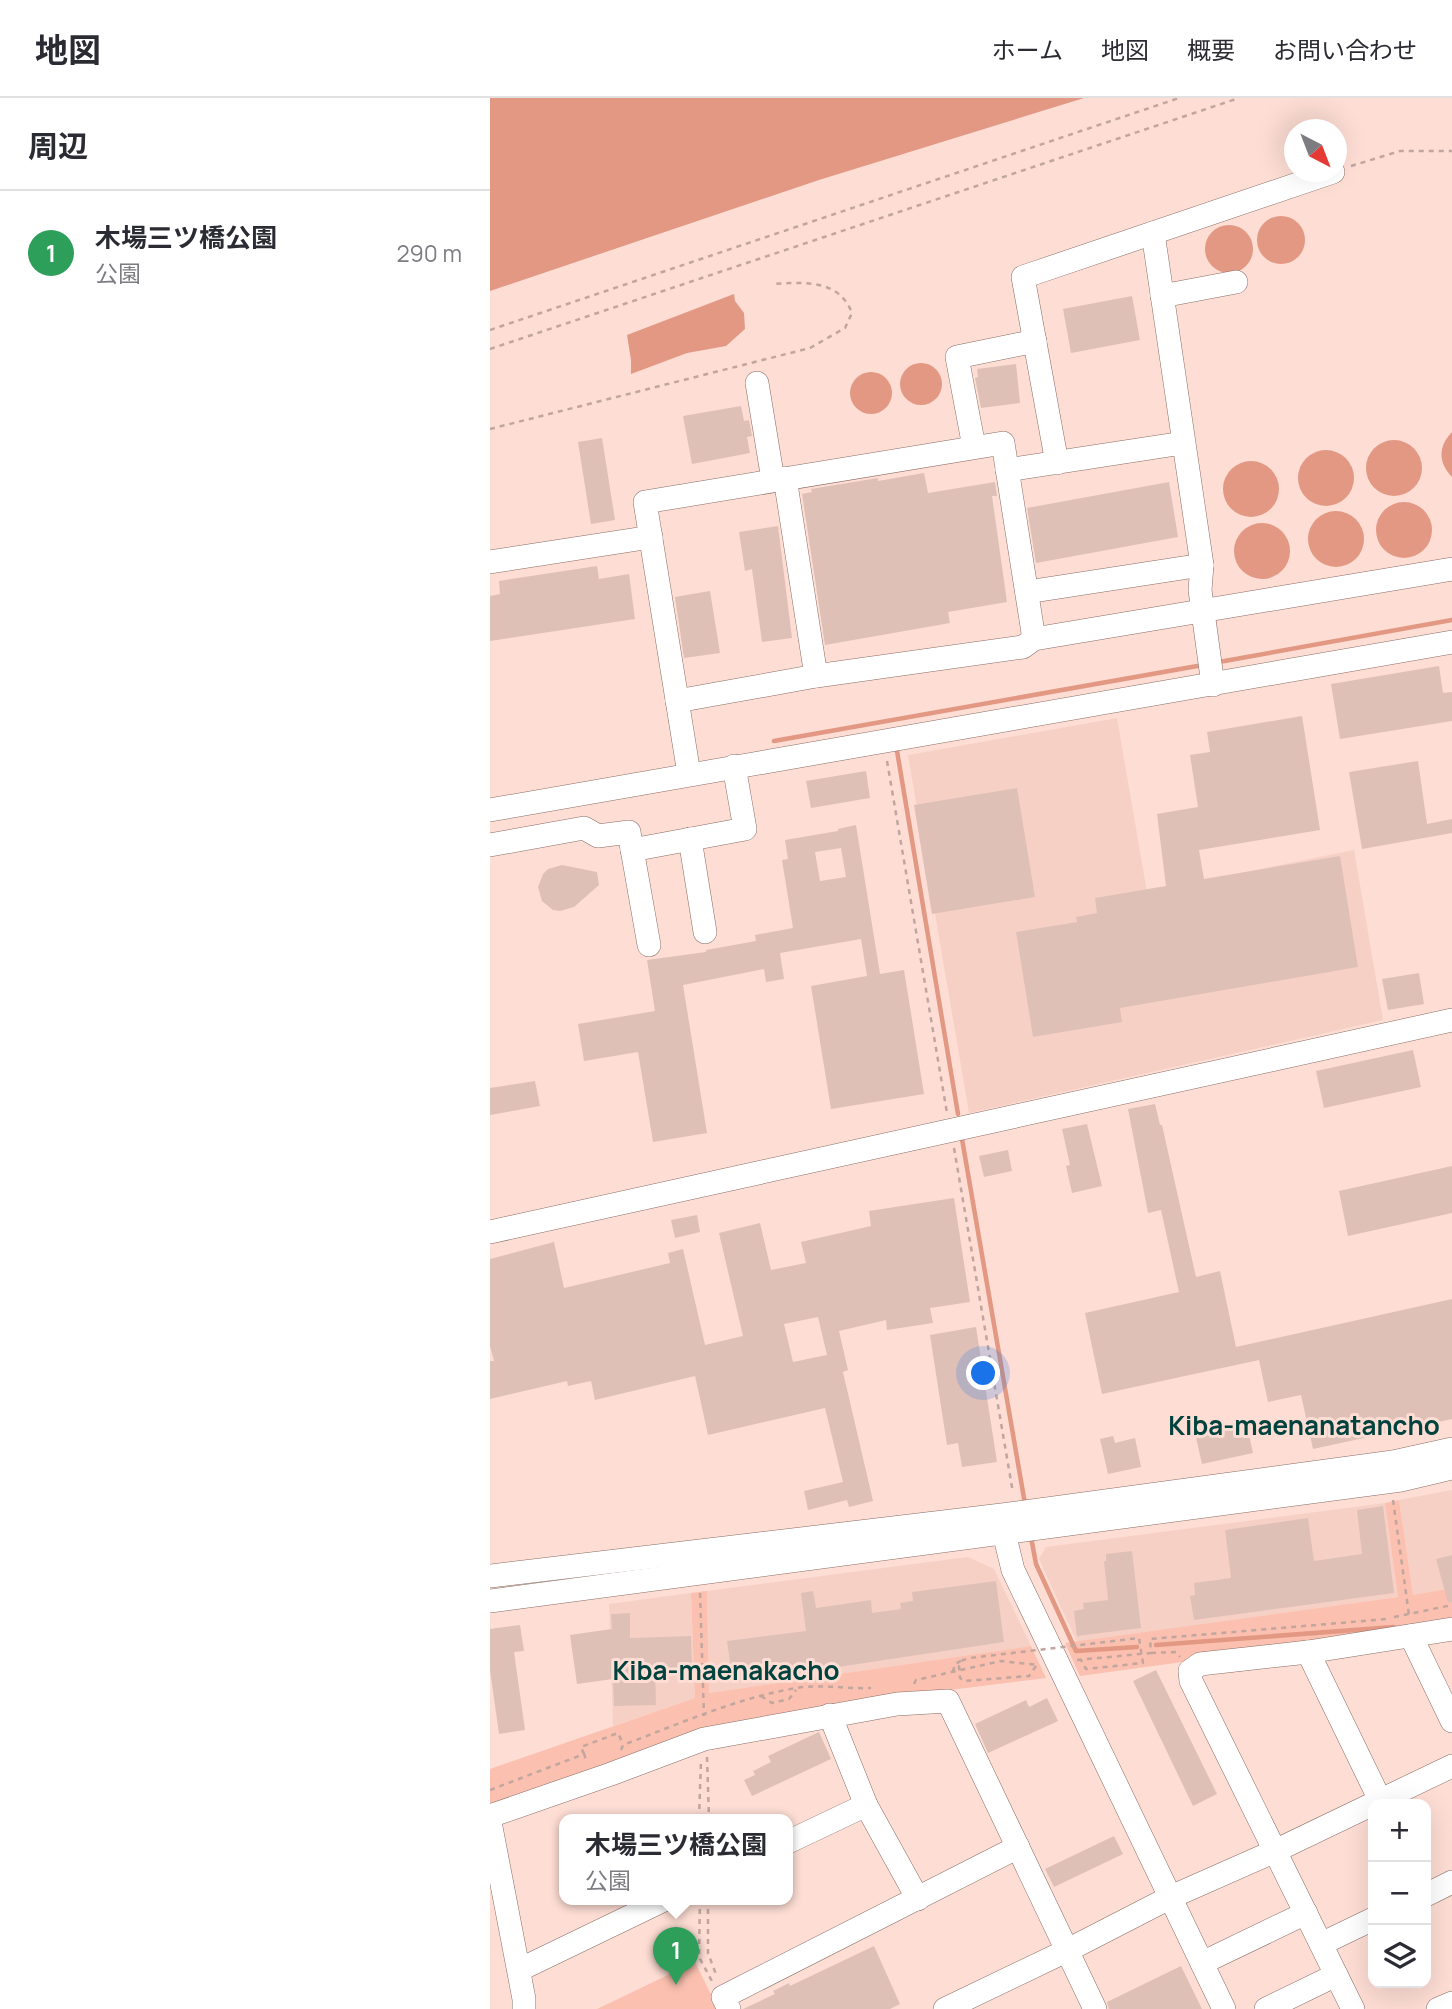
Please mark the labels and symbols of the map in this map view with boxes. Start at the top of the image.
north arrow [1284,119,1347,182]
your location [966,1356,1000,1390]
district label: Kiba-maenanatancho [1168,1407,1440,1443]
district label: Kiba-maenakacho [612,1652,840,1688]
pin: 1 [653,1927,699,1985]

